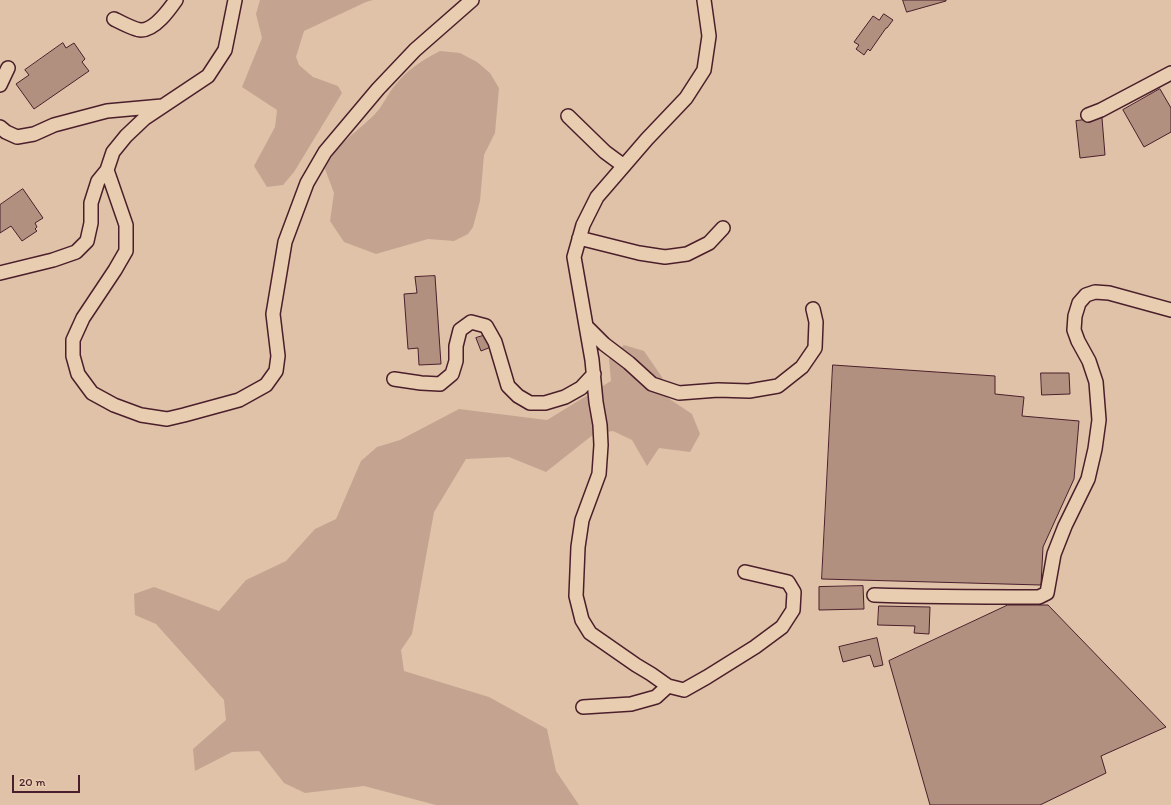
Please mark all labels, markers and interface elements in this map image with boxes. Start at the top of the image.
scale bar [14,767,82,793]
text: 20 m [19,775,46,789]

